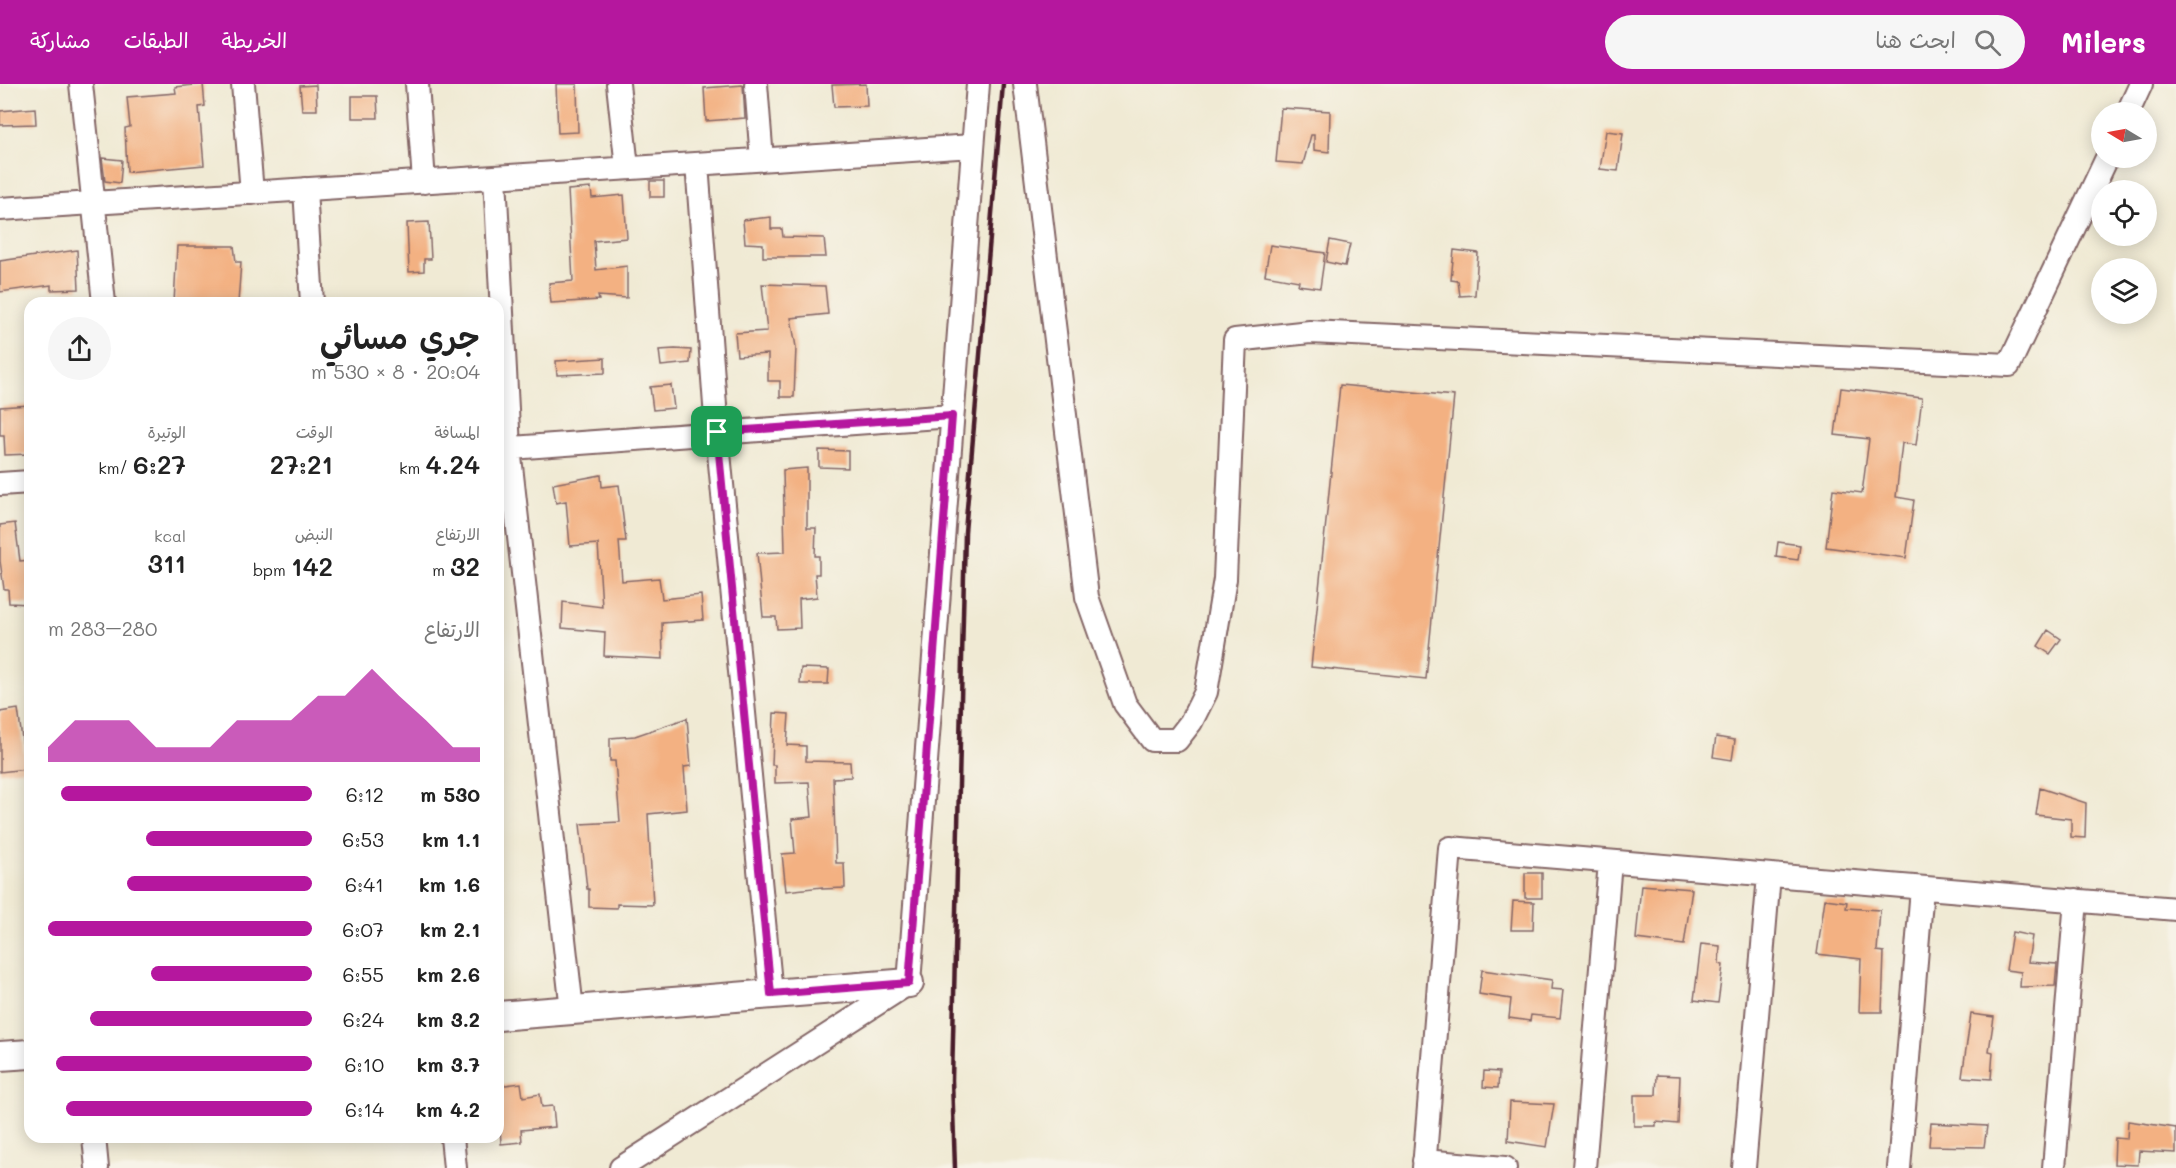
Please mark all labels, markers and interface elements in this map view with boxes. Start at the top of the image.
search box [1605,15,2025,69]
text: Milers [2061,24,2146,60]
text: ابحث هنا [1875,25,1956,54]
text: مشاركة [30,26,91,53]
text: الطبقات [124,26,189,53]
text: الخريطة [222,26,287,53]
icon: search [1971,26,2004,59]
north arrow [2091,102,2157,168]
map controls [2091,102,2157,324]
button: locate [2091,180,2157,246]
button: layers [2091,258,2157,324]
text: جري مسائي [320,314,480,357]
button: share [48,317,111,380]
text: 20:04 · 8 × 530 m [311,358,480,384]
pin [691,406,742,457]
icon: arrive [700,415,733,448]
text: الوتيرة [147,421,186,442]
text: الوقت [296,421,333,442]
text: المسافة [434,421,480,442]
text: 6:27 [133,447,186,481]
text: 27:21 [270,447,333,481]
text: 4.24 [425,447,480,481]
text: /km [98,457,133,478]
text: km [399,457,425,478]
text: النبض [295,523,333,544]
text: الارتفاع [435,523,480,544]
text: kcal [154,525,186,546]
text: 311 [147,546,186,580]
text: 142 [291,549,333,583]
text: 32 [450,549,480,583]
text: bpm [253,559,291,580]
text: m [432,559,450,580]
text: 280–283 m [48,615,157,641]
text: الارتفاع [424,616,480,642]
text: 6:12 [346,781,384,807]
text: 530 m [420,781,480,807]
text: 6:53 [342,826,384,852]
text: 1.1 km [422,826,480,852]
text: 6:41 [345,871,384,897]
text: 1.6 km [419,871,480,897]
text: 6:07 [342,916,384,942]
text: 2.1 km [420,916,480,942]
text: 6:55 [342,961,384,987]
text: 2.6 km [417,961,480,987]
text: 6:24 [343,1006,384,1032]
text: 3.2 km [417,1006,480,1032]
text: 6:10 [344,1051,384,1077]
text: 3.7 km [417,1051,480,1077]
text: 6:14 [345,1096,384,1122]
text: 4.2 km [416,1096,480,1122]

